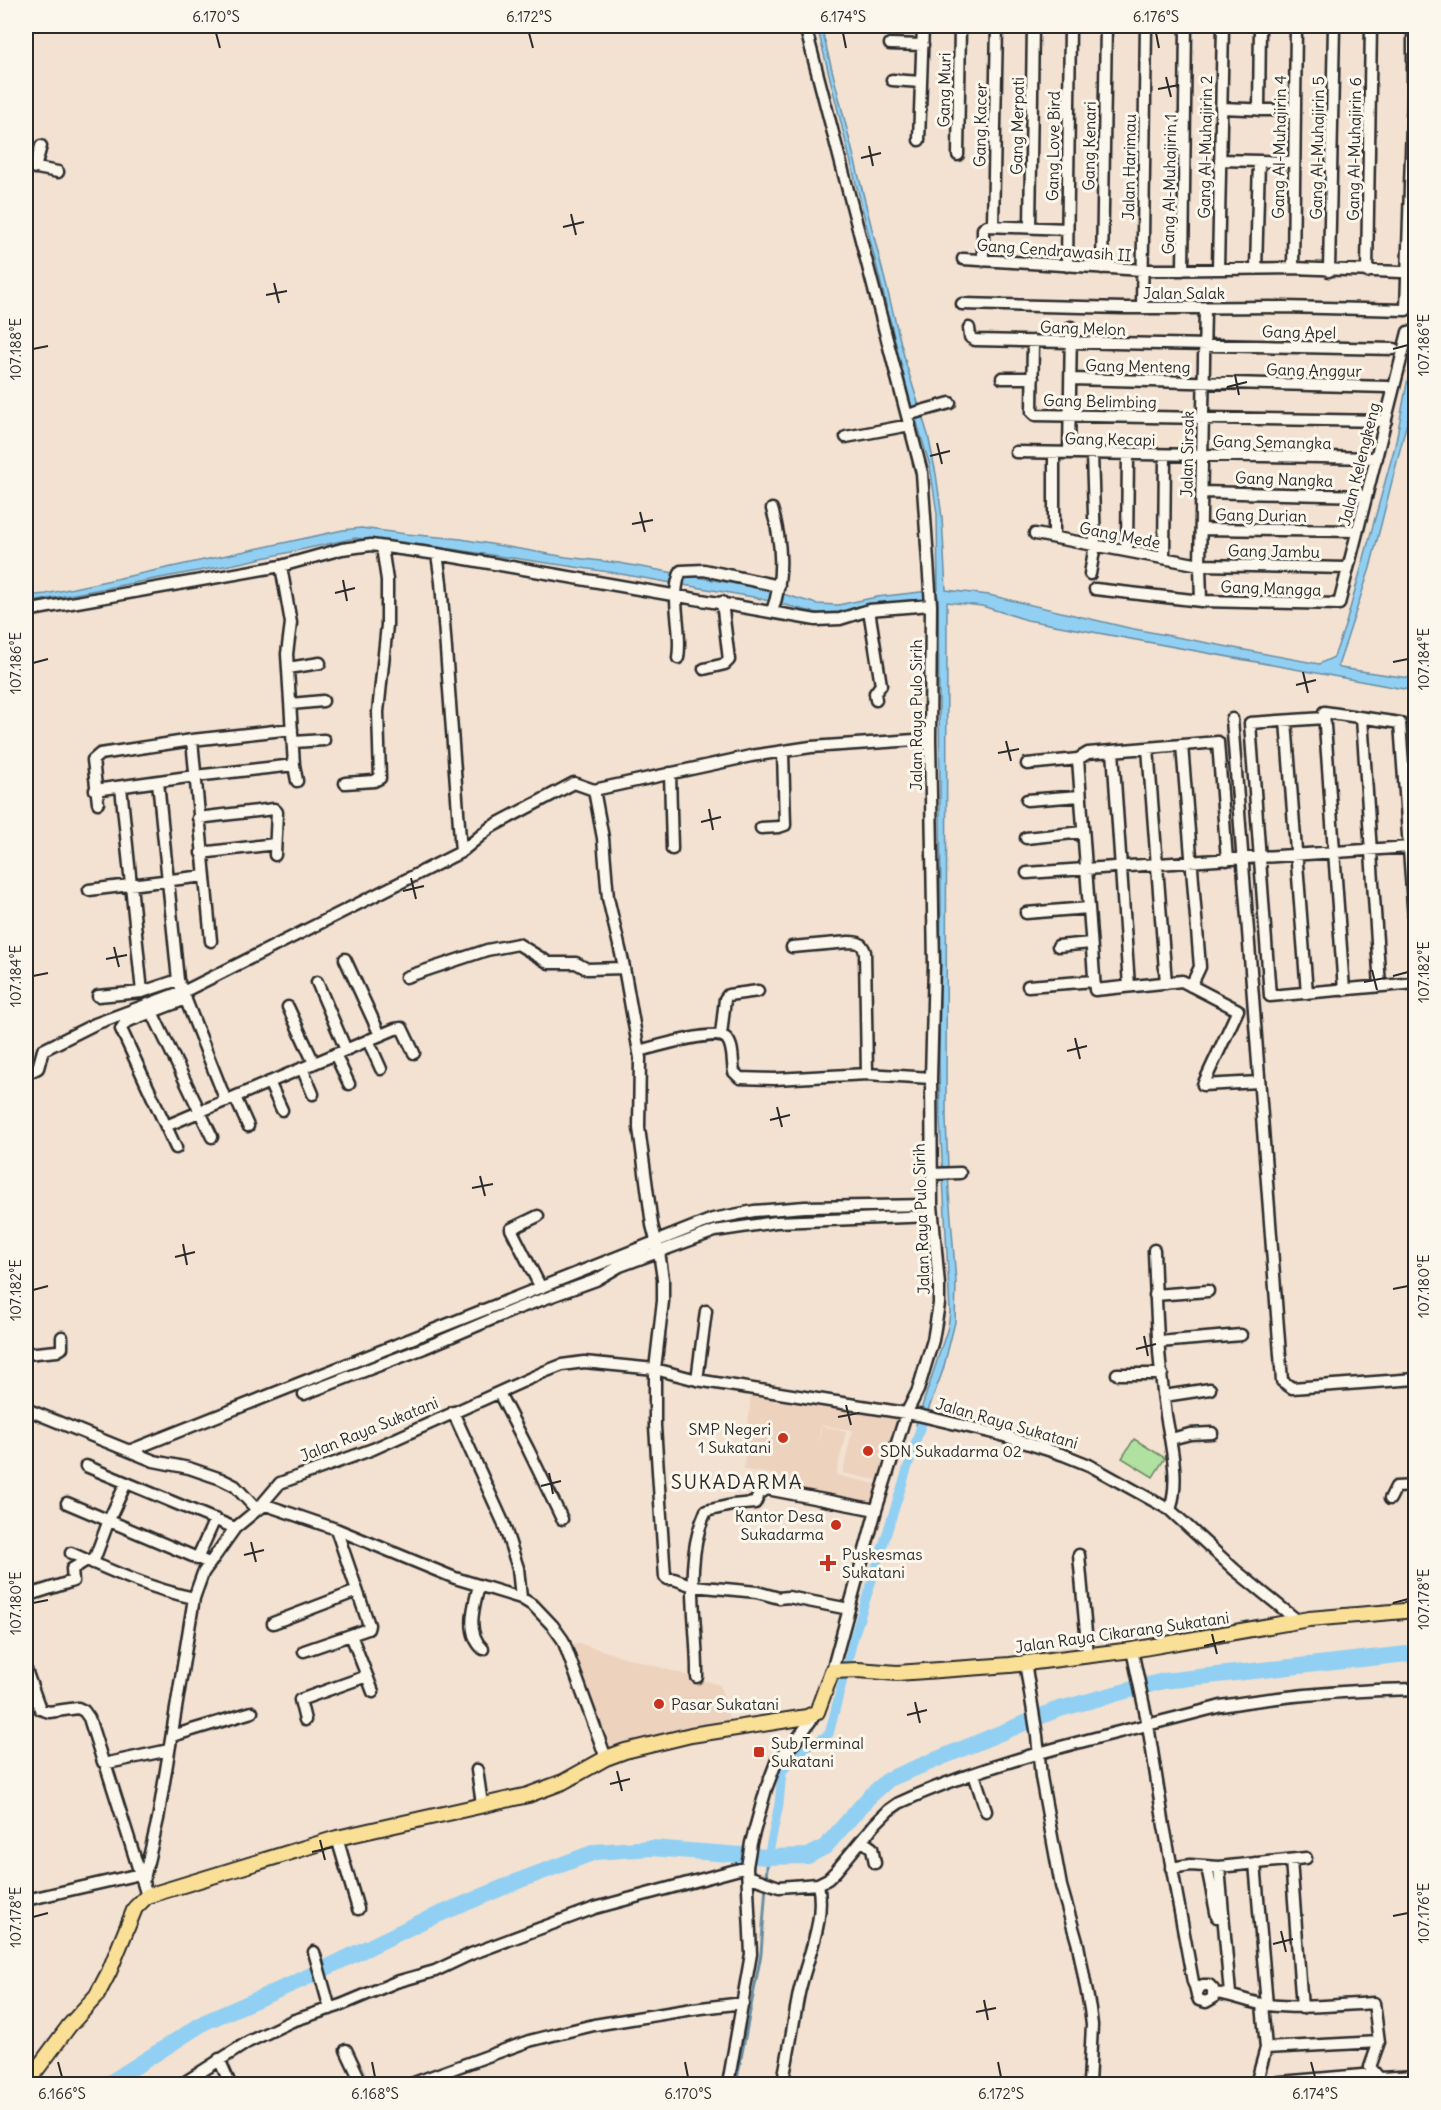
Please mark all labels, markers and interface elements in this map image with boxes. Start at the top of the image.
text: 6.170°S [192,7,240,26]
text: 6.172°S [506,7,552,26]
text: 6.174°S [820,7,866,26]
text: 6.176°S [1133,7,1179,26]
street label: Gang Muri [933,52,955,128]
street label: Gang Al-Muhajirin 2 [1194,75,1216,219]
street label: Gang Al-Muhajirin 4 [1268,75,1290,219]
street label: Gang Al-Muhajirin 5 [1306,76,1328,220]
street label: Gang Merpati [1006,77,1028,175]
street label: Gang Al-Muhajirin 6 [1343,77,1365,221]
street label: Gang Kacer [969,82,991,167]
street label: Gang Love Bird [1042,91,1064,201]
street label: Gang Kenari [1078,101,1100,191]
street label: Gang Al-Muhajirin 1 [1158,113,1180,255]
street label: Jalan Harimau [1118,114,1140,220]
street label: Gang Cendrawasih II [976,235,1132,265]
street label: Jalan Salak [1143,283,1225,303]
text: 107.186°E [1414,314,1433,376]
street label: Gang Melon [1040,317,1126,339]
text: 107.188°E [6,318,25,380]
street label: Gang Apel [1262,321,1336,343]
street label: Gang Menteng [1085,355,1191,377]
street label: Gang Anggur [1266,359,1363,381]
street label: Gang Belimbing [1043,390,1157,412]
street label: Jalan Kelengkeng [1334,400,1384,528]
street label: Jalan Sirsak [1176,411,1198,497]
street label: Gang Kecapi [1065,428,1155,450]
street label: Gang Semangka [1212,431,1332,453]
street label: Gang Nangka [1235,467,1333,491]
street label: Gang Durian [1215,504,1307,526]
street label: Gang Mede [1078,517,1162,553]
street label: Gang Jambu [1228,540,1320,562]
street label: Gang Mangga [1220,576,1322,600]
text: 107.184°E [1414,628,1433,690]
text: 107.186°E [6,632,25,694]
street label: Jalan Raya Pulo Sirih [906,639,926,791]
text: 107.182°E [1414,941,1433,1003]
text: 107.184°E [6,945,25,1007]
street label: Jalan Raya Pulo Sirih [908,1143,934,1295]
text: 107.180°E [1414,1254,1433,1318]
text: 107.182°E [6,1259,25,1321]
street label: Jalan Raya Sukatani [297,1392,441,1466]
street label: Jalan Raya Sukatani [934,1393,1080,1453]
place label: SMP Negeri 1 Sukatani [688,1419,771,1457]
marker: SMP Negeri 1 Sukatani [776,1431,790,1445]
place label: SDN Sukadarma 02 [880,1441,1022,1461]
marker: SDN Sukadarma 02 [861,1444,875,1458]
district label: SUKADARMA [671,1469,803,1494]
place label: Kantor Desa Sukadarma [735,1506,824,1544]
marker: Kantor Desa Sukadarma [829,1518,843,1532]
place label: Puskesmas Sukatani [842,1544,923,1582]
marker: Puskesmas Sukatani [819,1554,837,1572]
text: 107.178°E [1414,1568,1433,1630]
text: 107.180°E [6,1571,25,1635]
street label: Jalan Raya Cikarang Sukatani [1014,1607,1230,1657]
place label: Pasar Sukatani [671,1694,779,1714]
marker: Pasar Sukatani [652,1697,666,1711]
place label: Sub Terminal Sukatani [771,1733,864,1771]
marker: Sub Terminal Sukatani [752,1745,766,1759]
text: 107.176°E [1414,1882,1433,1944]
text: 107.178°E [6,1886,25,1948]
text: 6.166°S [38,2084,86,2103]
text: 6.168°S [351,2084,399,2103]
text: 6.170°S [664,2084,712,2103]
text: 6.172°S [978,2084,1024,2103]
text: 6.174°S [1292,2084,1338,2103]

